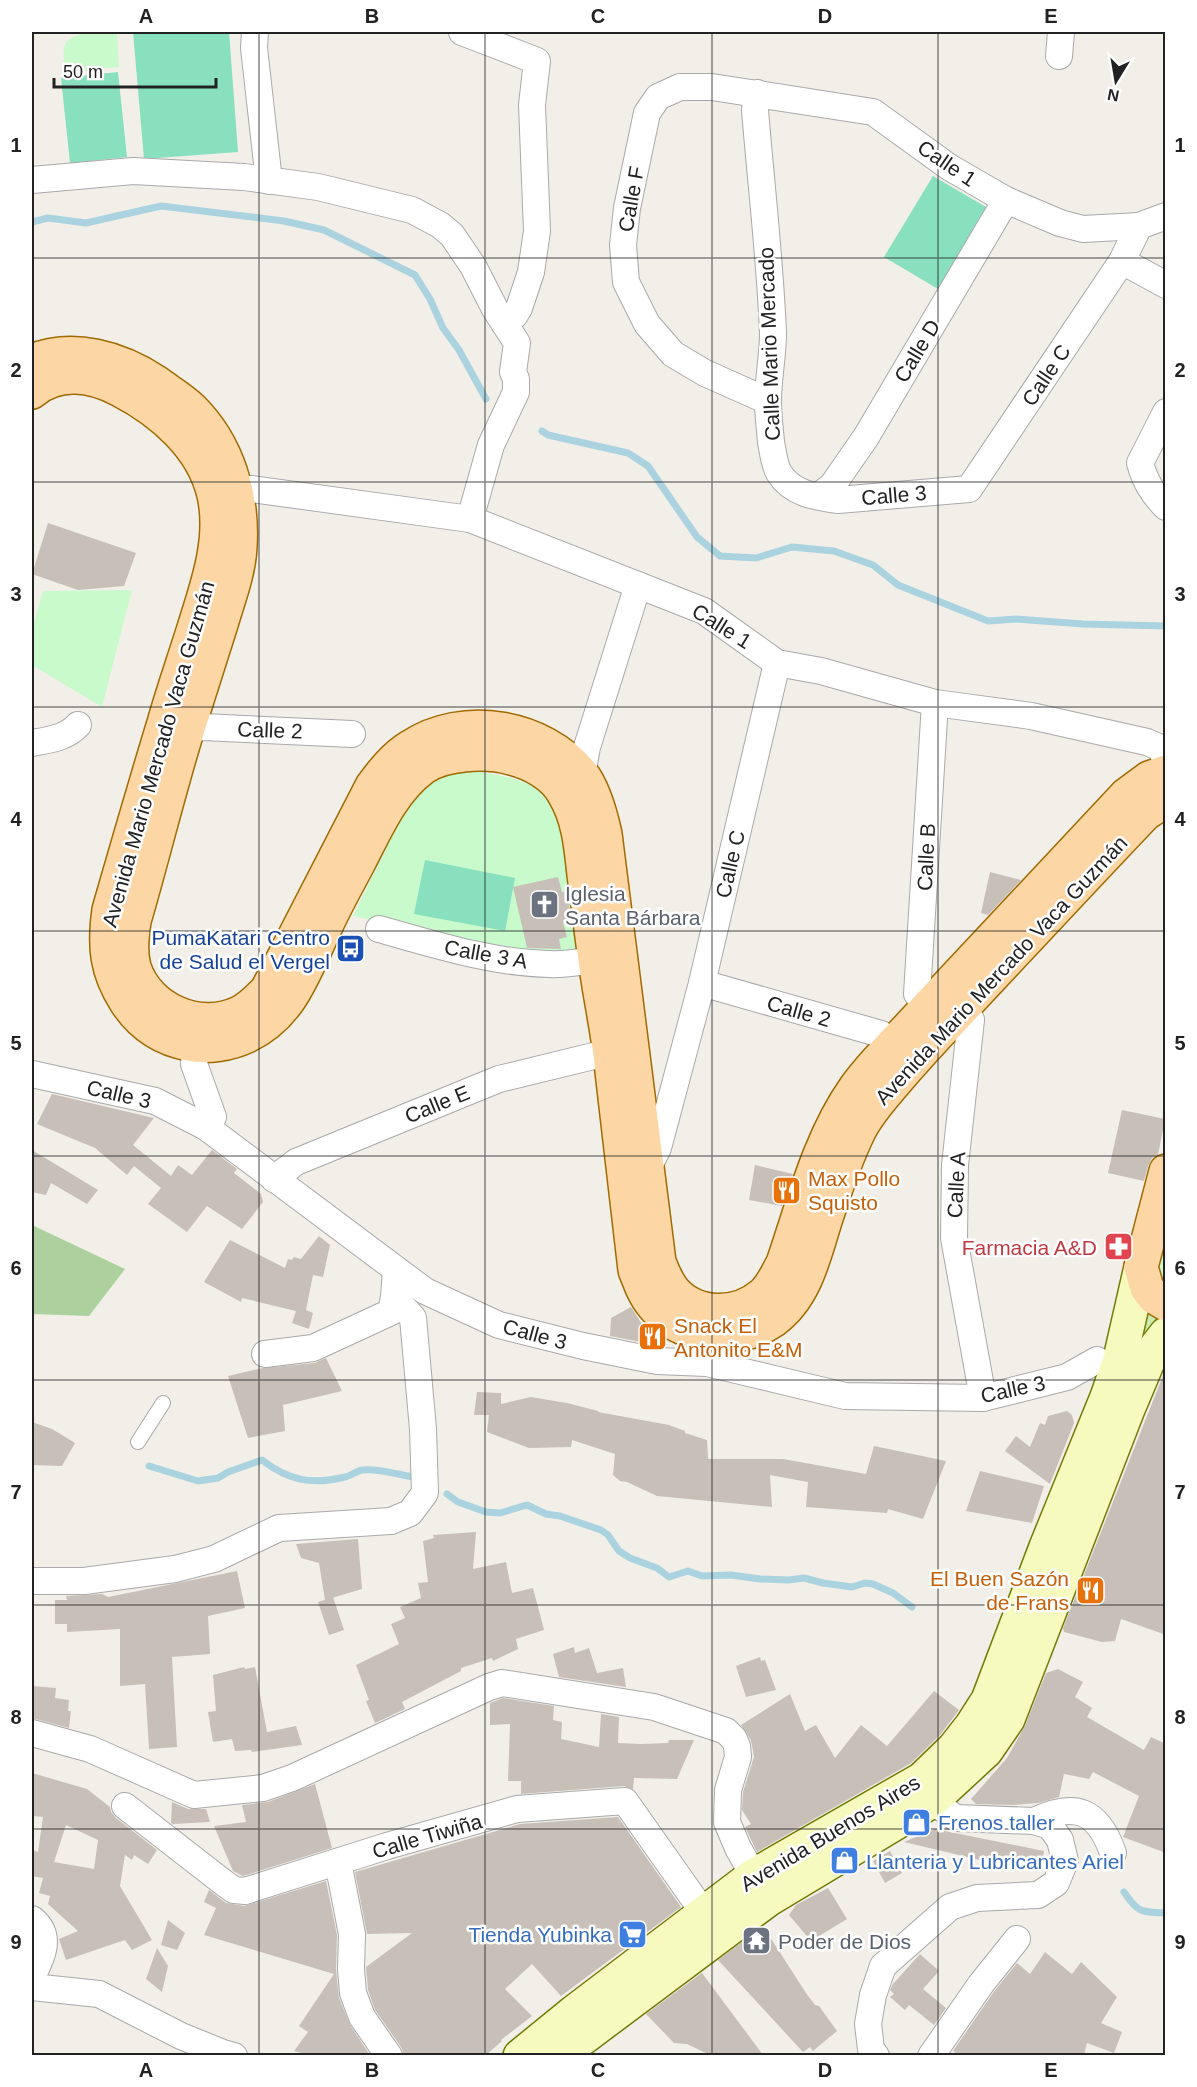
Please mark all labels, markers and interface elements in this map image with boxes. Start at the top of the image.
text: A [139,5,153,27]
text: B [365,5,379,27]
text: C [591,5,605,27]
text: D [818,5,832,27]
text: E [1044,5,1058,27]
scale bar [54,51,216,89]
north arrow [1086,51,1146,111]
text: 50 m [63,62,103,82]
text: N [1106,86,1121,105]
text: 1 [10,134,22,156]
text: 1 [1174,134,1186,156]
street label: Calle 1 [913,135,981,191]
street label: Calle F [614,164,648,234]
street label: Calle Mario Mercado [754,247,784,441]
street label: Calle D [889,316,945,386]
street label: Calle C [1017,340,1075,410]
text: 2 [10,359,22,381]
text: 2 [1174,359,1186,381]
street label: Calle 3 [860,481,928,509]
street label: Avenida Mario Mercado Vaca Guzmán [98,578,218,930]
text: 3 [10,583,22,605]
text: 3 [1174,583,1186,605]
street label: Calle 1 [688,599,756,653]
street label: Calle 2 [237,717,303,743]
text: 4 [10,808,22,830]
text: 4 [1174,808,1186,830]
street label: Calle B [913,823,939,891]
street label: Calle C [711,828,749,900]
street label: Avenida Mario Mercado Vaca Guzmán [870,831,1132,1109]
place label: Iglesia Santa Bárbara [565,882,701,929]
church icon: Iglesia Santa Bárbara [528,889,560,921]
place label: PumaKatari Centro de Salud el Vergel [151,926,330,973]
bus stop icon: PumaKatari Centro de Salud el Vergel [335,933,367,965]
street label: Calle 3 A [443,935,529,973]
street label: Calle 2 [764,991,834,1031]
text: 5 [10,1032,22,1054]
text: 5 [1174,1032,1186,1054]
street label: Calle 3 [85,1075,153,1113]
street label: Calle E [401,1081,473,1127]
street label: Calle A [943,1151,969,1219]
place label: Max Pollo Squisto [808,1167,900,1214]
restaurant icon: Max Pollo Squisto [771,1174,803,1206]
pharmacy icon: Farmacia A&D [1102,1231,1134,1263]
place label: Farmacia A&D [962,1236,1097,1259]
text: 6 [10,1257,22,1279]
text: 6 [1174,1257,1186,1279]
street label: Calle 3 [500,1314,570,1354]
place label: Snack El Antonito E&M [674,1314,802,1361]
restaurant icon: Snack El Antonito E&M [637,1321,669,1353]
street label: Calle 3 [979,1371,1047,1407]
text: 7 [10,1481,22,1503]
text: 7 [1174,1481,1186,1503]
place label: El Buen Sazón de Frans [930,1567,1069,1614]
restaurant icon: El Buen Sazón de Frans [1074,1574,1106,1606]
text: 8 [10,1706,22,1728]
text: 8 [1174,1706,1186,1728]
street label: Avenida Buenos Aires [736,1770,924,1896]
shop icon: Frenos taller [901,1806,933,1838]
street label: Calle Tiwiña [369,1809,485,1863]
place label: Frenos taller [938,1811,1055,1834]
shop icon: Llanteria y Lubricantes Ariel [829,1845,861,1877]
place label: Llanteria y Lubricantes Ariel [866,1850,1124,1873]
supermarket icon: Tienda Yubinka [617,1918,649,1950]
place label: Tienda Yubinka [468,1923,612,1946]
temple icon: Poder de Dios [741,1925,773,1957]
place label: Poder de Dios [778,1930,911,1953]
text: 9 [10,1931,22,1953]
text: 9 [1174,1931,1186,1953]
text: A [139,2059,153,2081]
text: B [365,2059,379,2081]
text: C [591,2059,605,2081]
text: D [818,2059,832,2081]
text: E [1044,2059,1058,2081]

